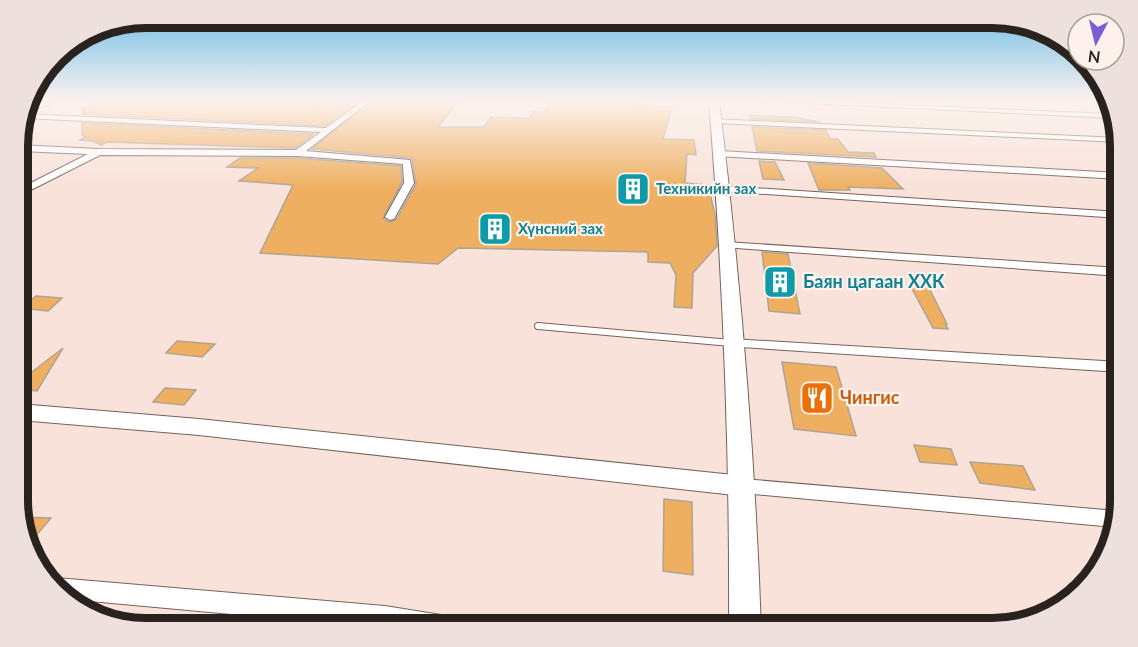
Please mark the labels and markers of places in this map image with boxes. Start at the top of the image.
building icon: Техникийн зах [615,171,651,207]
place label: Техникийн зах [656,179,756,197]
building icon: Хүнсний зах [477,211,513,247]
place label: Хүнсний зах [518,219,603,237]
building icon: Баян цагаан ХХК [762,264,798,300]
place label: Баян цагаан ХХК [803,270,945,292]
restaurant icon: Чингис [799,380,835,416]
place label: Чингис [840,386,900,408]

